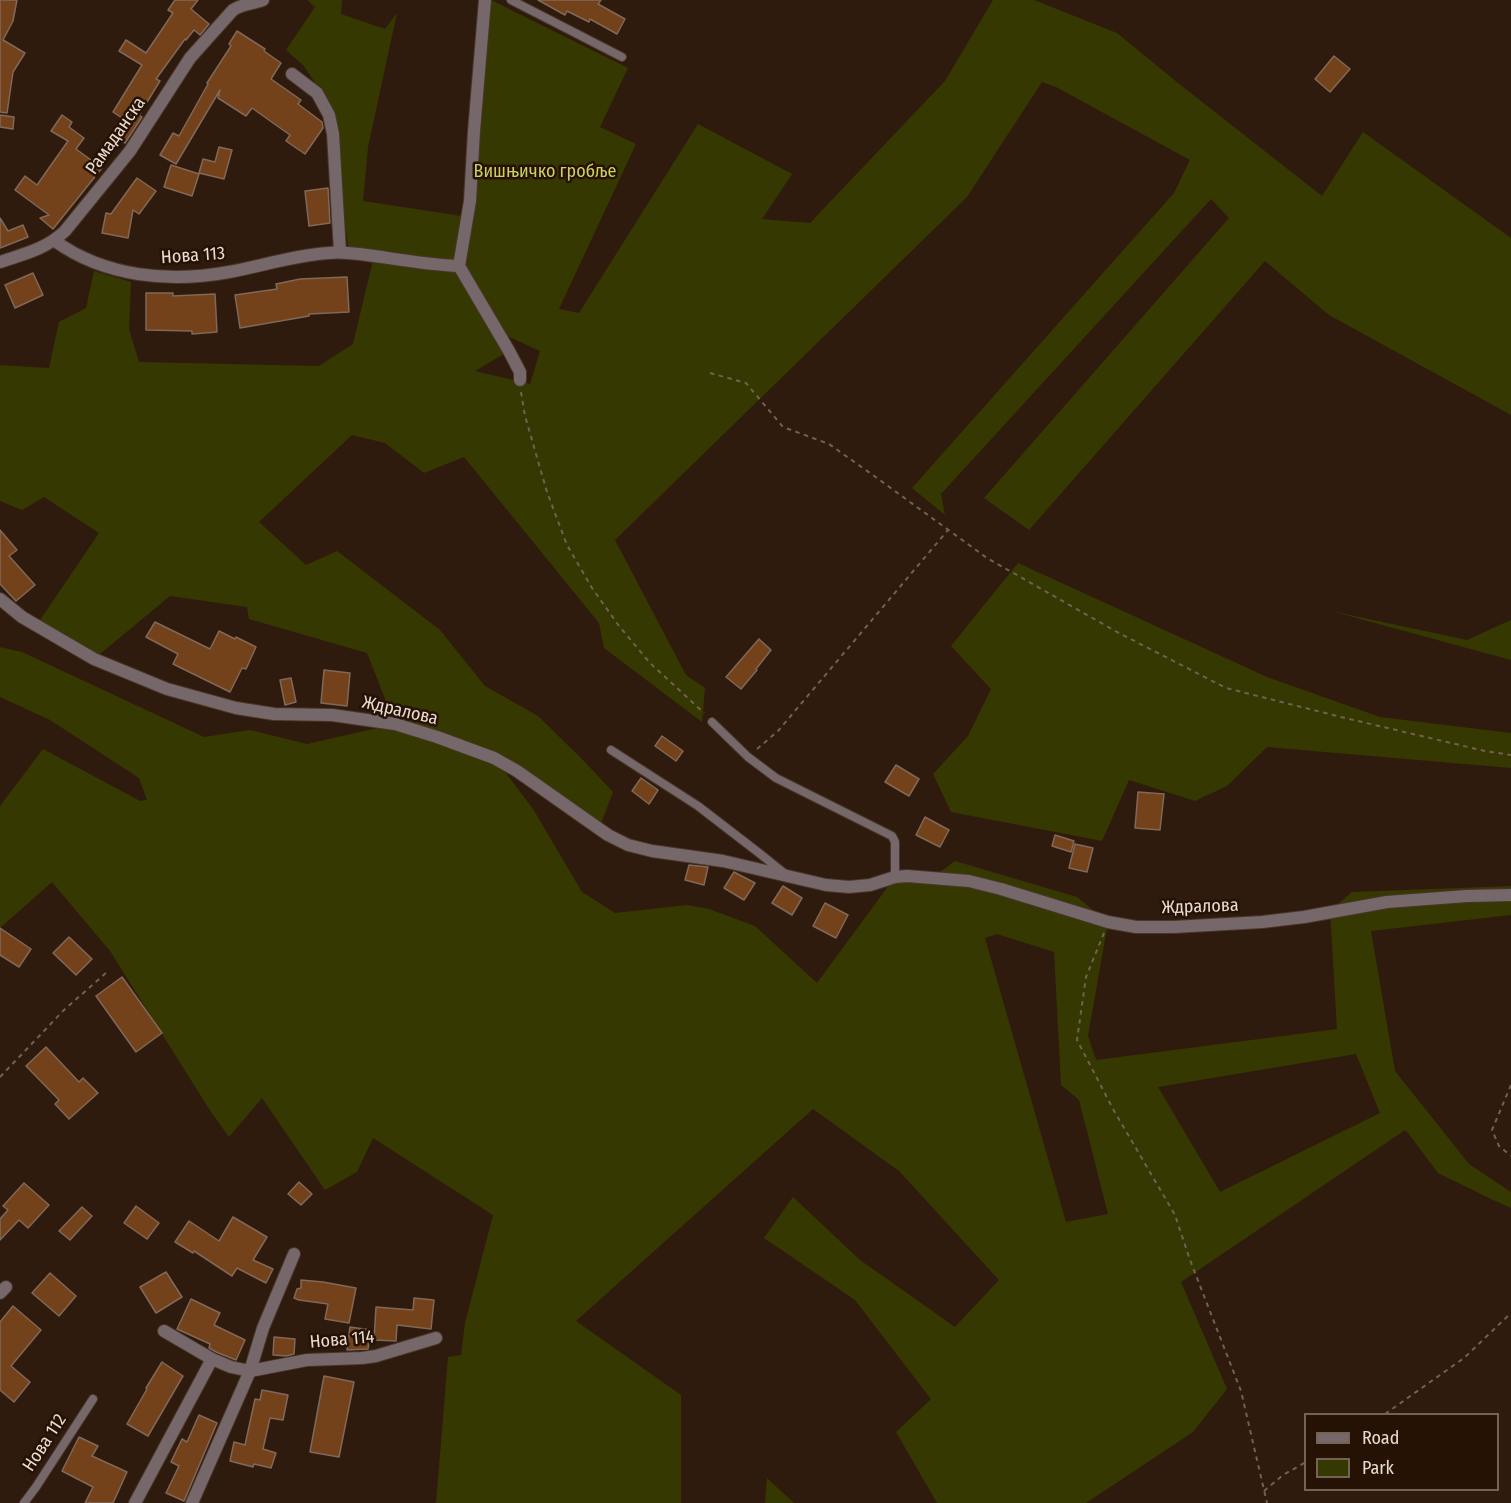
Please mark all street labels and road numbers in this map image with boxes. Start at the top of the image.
street label: Рамаданска [82,93,150,179]
street label: Нова 113 [160,243,226,269]
street label: Ждралова [360,692,440,730]
street label: Ждралова [1161,895,1239,919]
street label: Нова 114 [309,1326,375,1354]
street label: Нова 112 [19,1410,71,1476]

